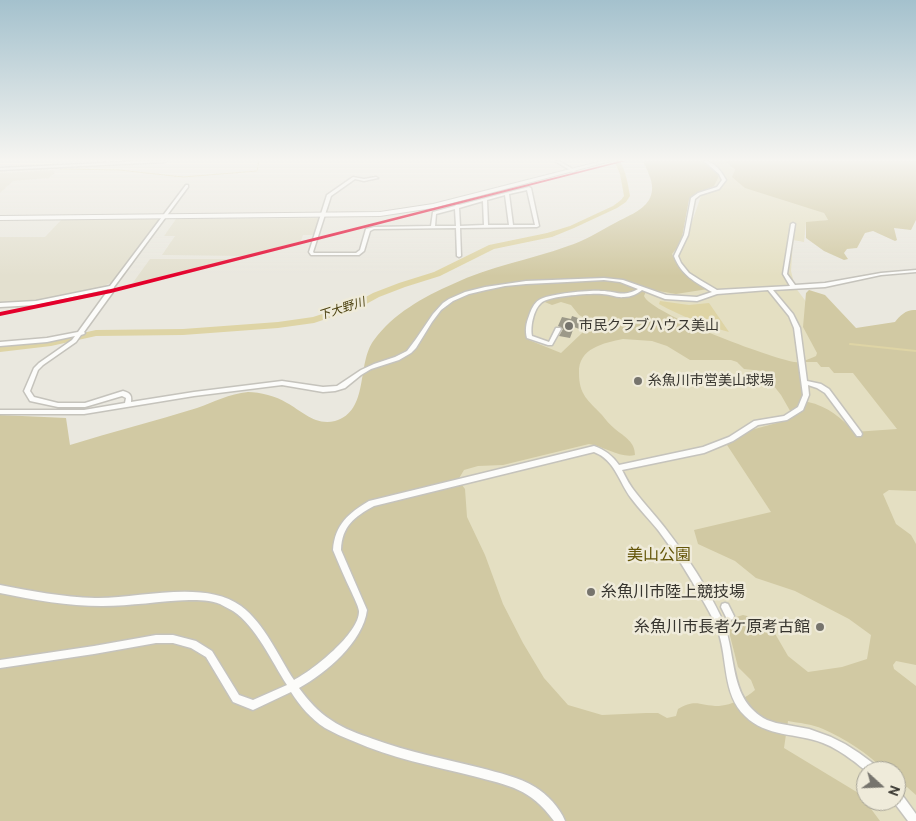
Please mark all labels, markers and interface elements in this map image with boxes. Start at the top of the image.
water label: 下大野川 [317,295,367,323]
place label: 市民クラブハウス美山 [579,318,719,334]
marker: 市民クラブハウス美山 [563,320,575,332]
place label: 糸魚川市営美山球場 [648,373,774,389]
marker: 糸魚川市営美山球場 [632,375,644,387]
park label: 美山公園 [627,545,691,565]
place label: 糸魚川市陸上競技場 [601,582,745,602]
marker: 糸魚川市陸上競技場 [585,586,597,598]
place label: 糸魚川市長者ケ原考古館 [634,617,810,637]
marker: 糸魚川市長者ケ原考古館 [814,621,826,633]
north arrow [856,761,906,811]
text: N [884,783,904,799]

